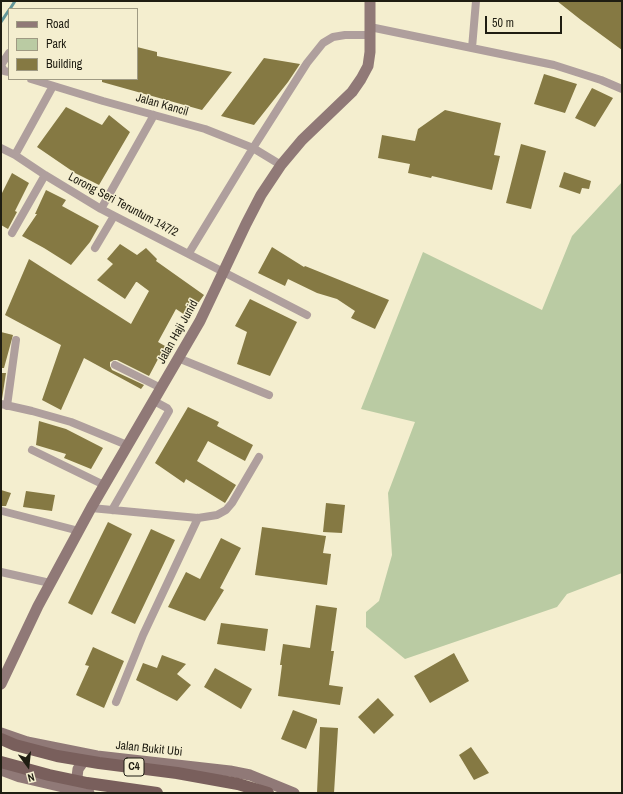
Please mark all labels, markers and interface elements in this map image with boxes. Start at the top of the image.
legend [8,8,138,80]
scale bar [487,8,564,34]
text: 50 m [492,15,514,31]
text: Road [46,16,70,32]
text: Park [46,36,66,52]
text: Building [46,56,82,72]
street label: Jalan Kancil [134,91,190,119]
street label: Lorong Seri Teruntum 147/2 [66,170,180,240]
street label: Jalan Haji Junid [155,298,201,366]
street label: Jalan Bukit Ubi [115,738,183,760]
north arrow [8,746,48,786]
road number: C4 [124,758,144,776]
text: N [26,770,36,785]

